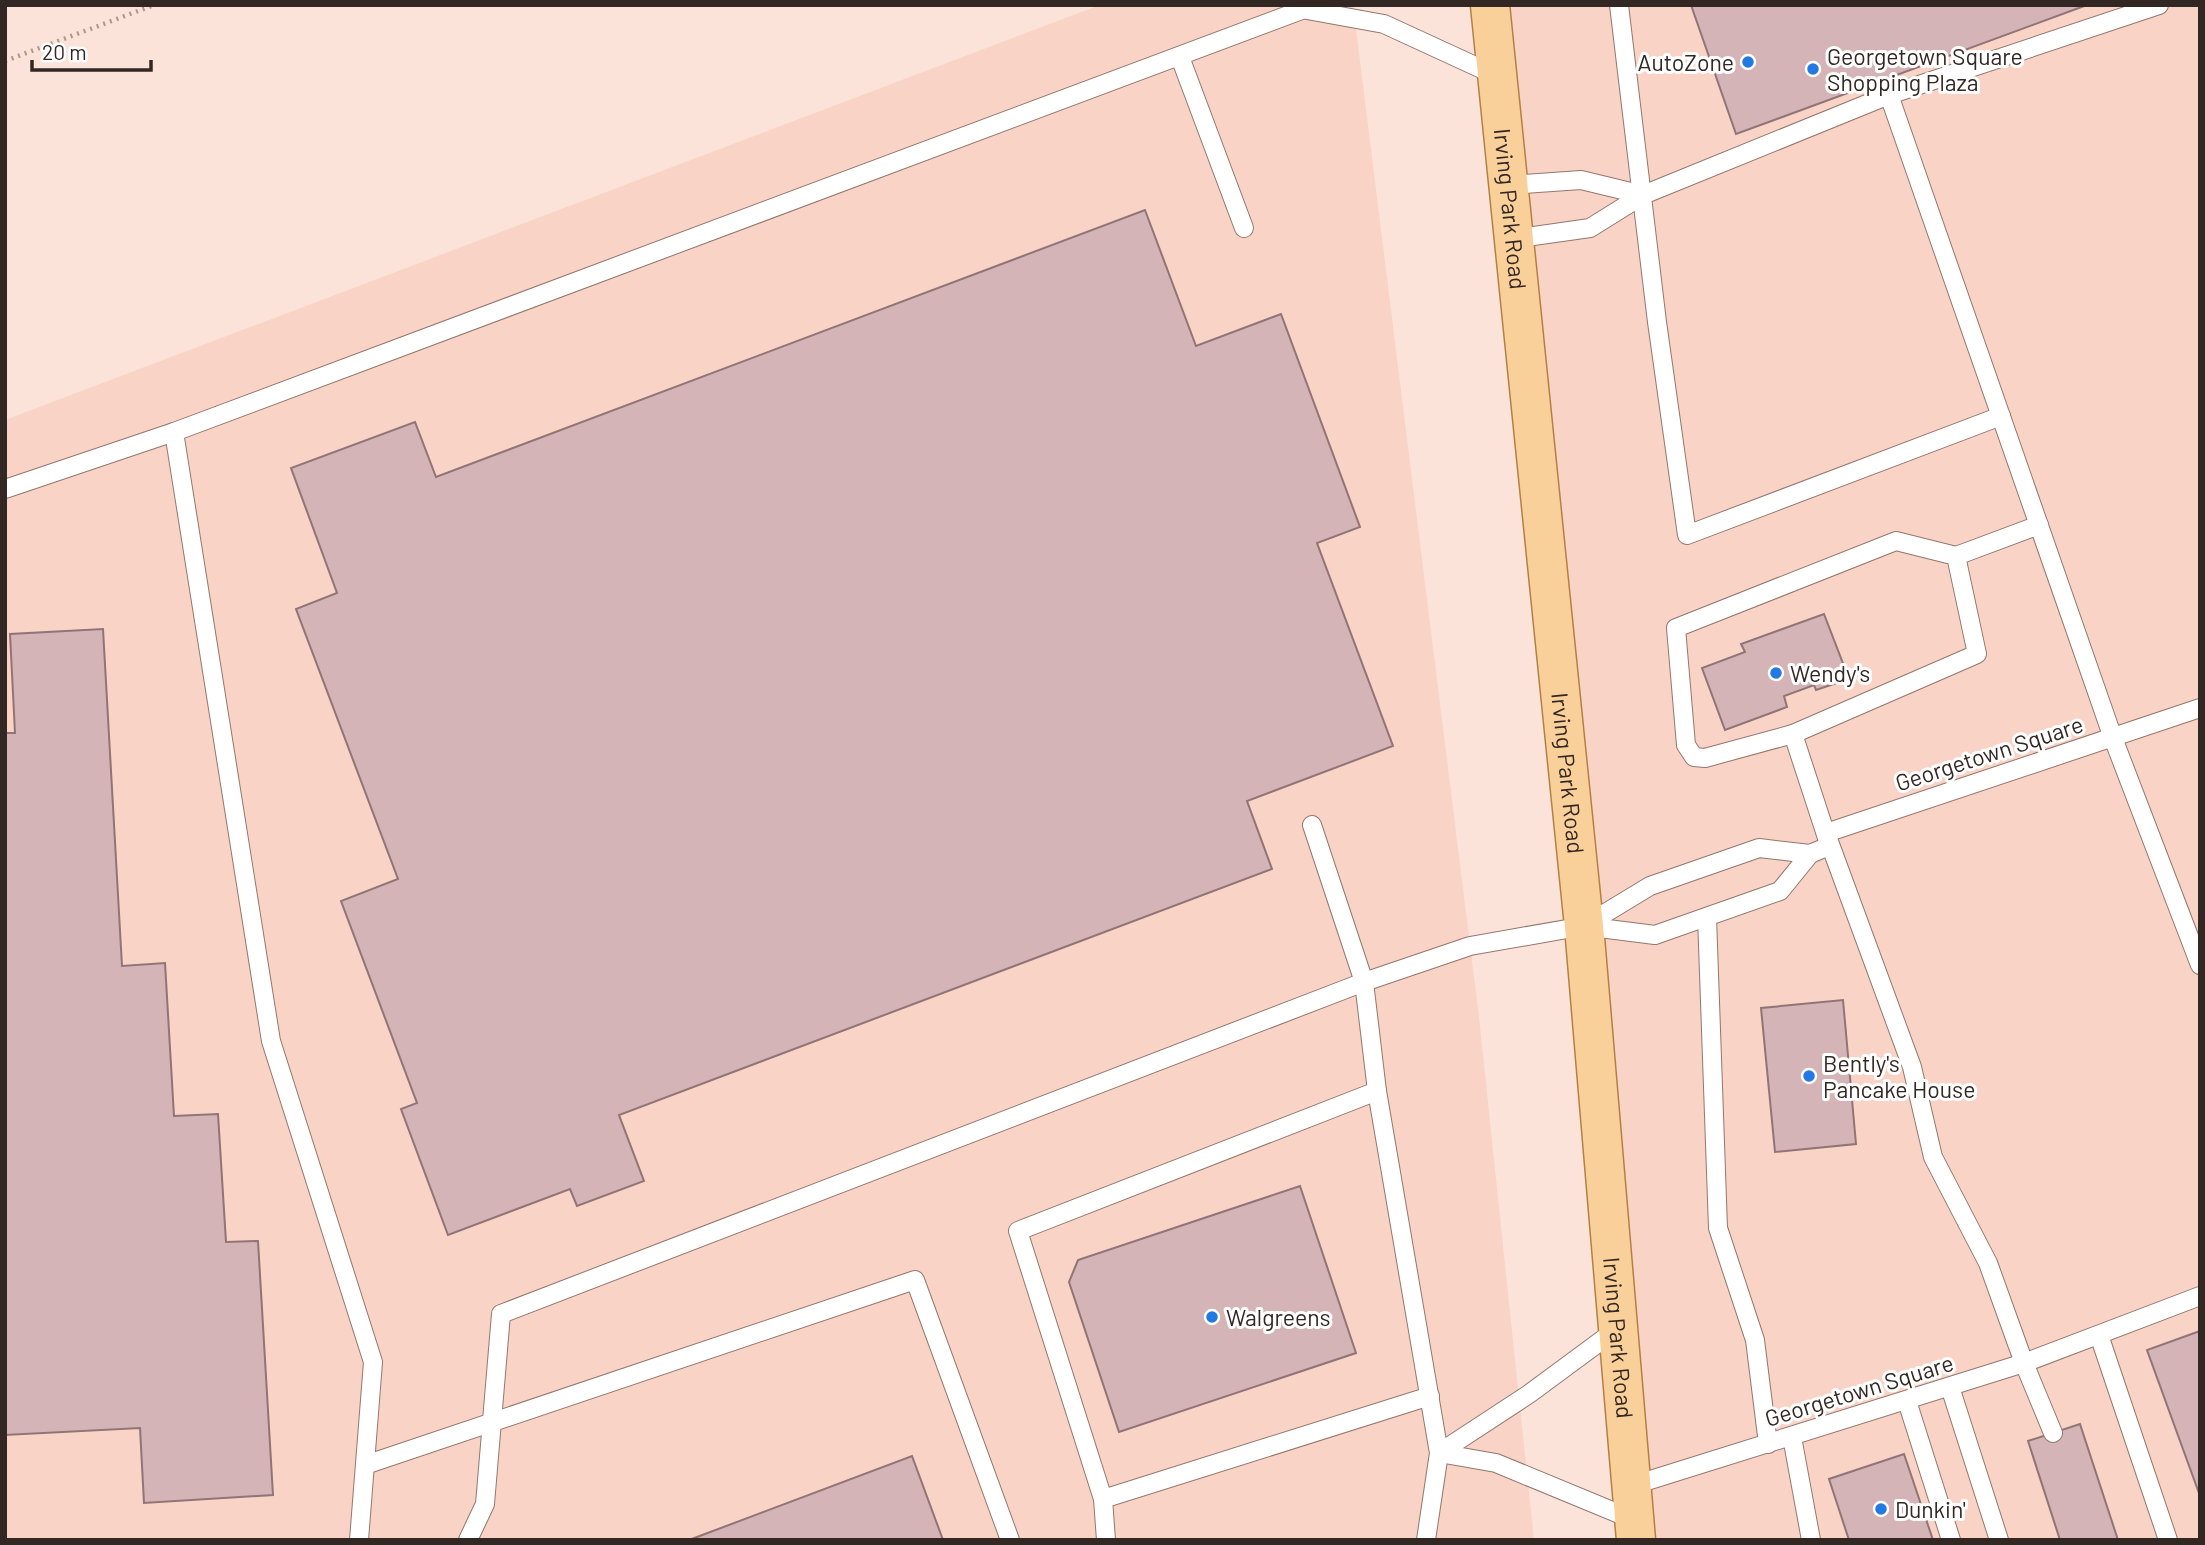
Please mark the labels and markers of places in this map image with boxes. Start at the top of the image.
place label: Georgetown Square Shopping Plaza [1827,42,2023,96]
place label: AutoZone [1637,48,1734,76]
marker: AutoZone [1740,54,1756,70]
marker: Georgetown Square Shopping Plaza [1805,61,1821,77]
place label: Wendy's [1790,659,1870,687]
marker: Wendy's [1768,665,1784,681]
place label: Bently's Pancake House [1823,1049,1975,1103]
marker: Bently's Pancake House [1801,1068,1817,1084]
place label: Walgreens [1226,1303,1331,1331]
marker: Walgreens [1204,1309,1220,1325]
place label: Dunkin' [1895,1495,1966,1523]
marker: Dunkin' [1873,1501,1889,1517]

